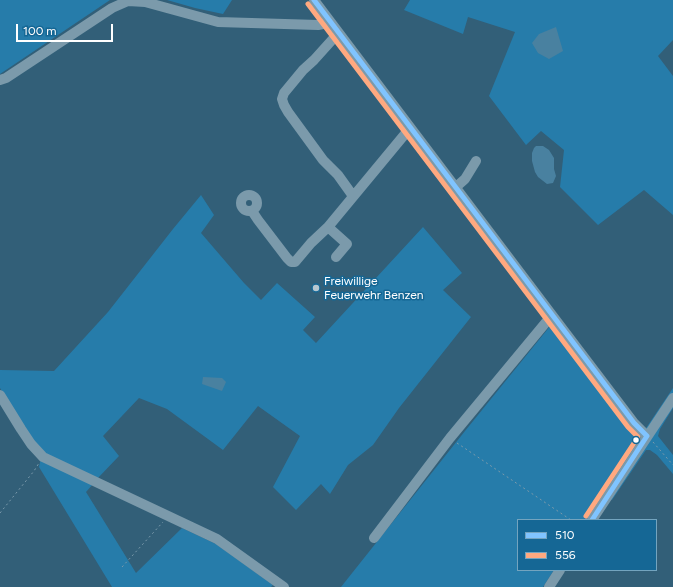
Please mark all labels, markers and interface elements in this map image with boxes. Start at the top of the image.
scale bar [18,16,115,42]
text: 100 m [23,24,57,38]
place label: Freiwillige Feuerwehr Benzen [324,274,424,302]
marker: Freiwillige Feuerwehr Benzen [311,283,321,293]
unlabelled marker [631,435,641,445]
legend [517,519,657,571]
text: 510 [555,528,575,542]
text: 556 [555,548,576,562]

